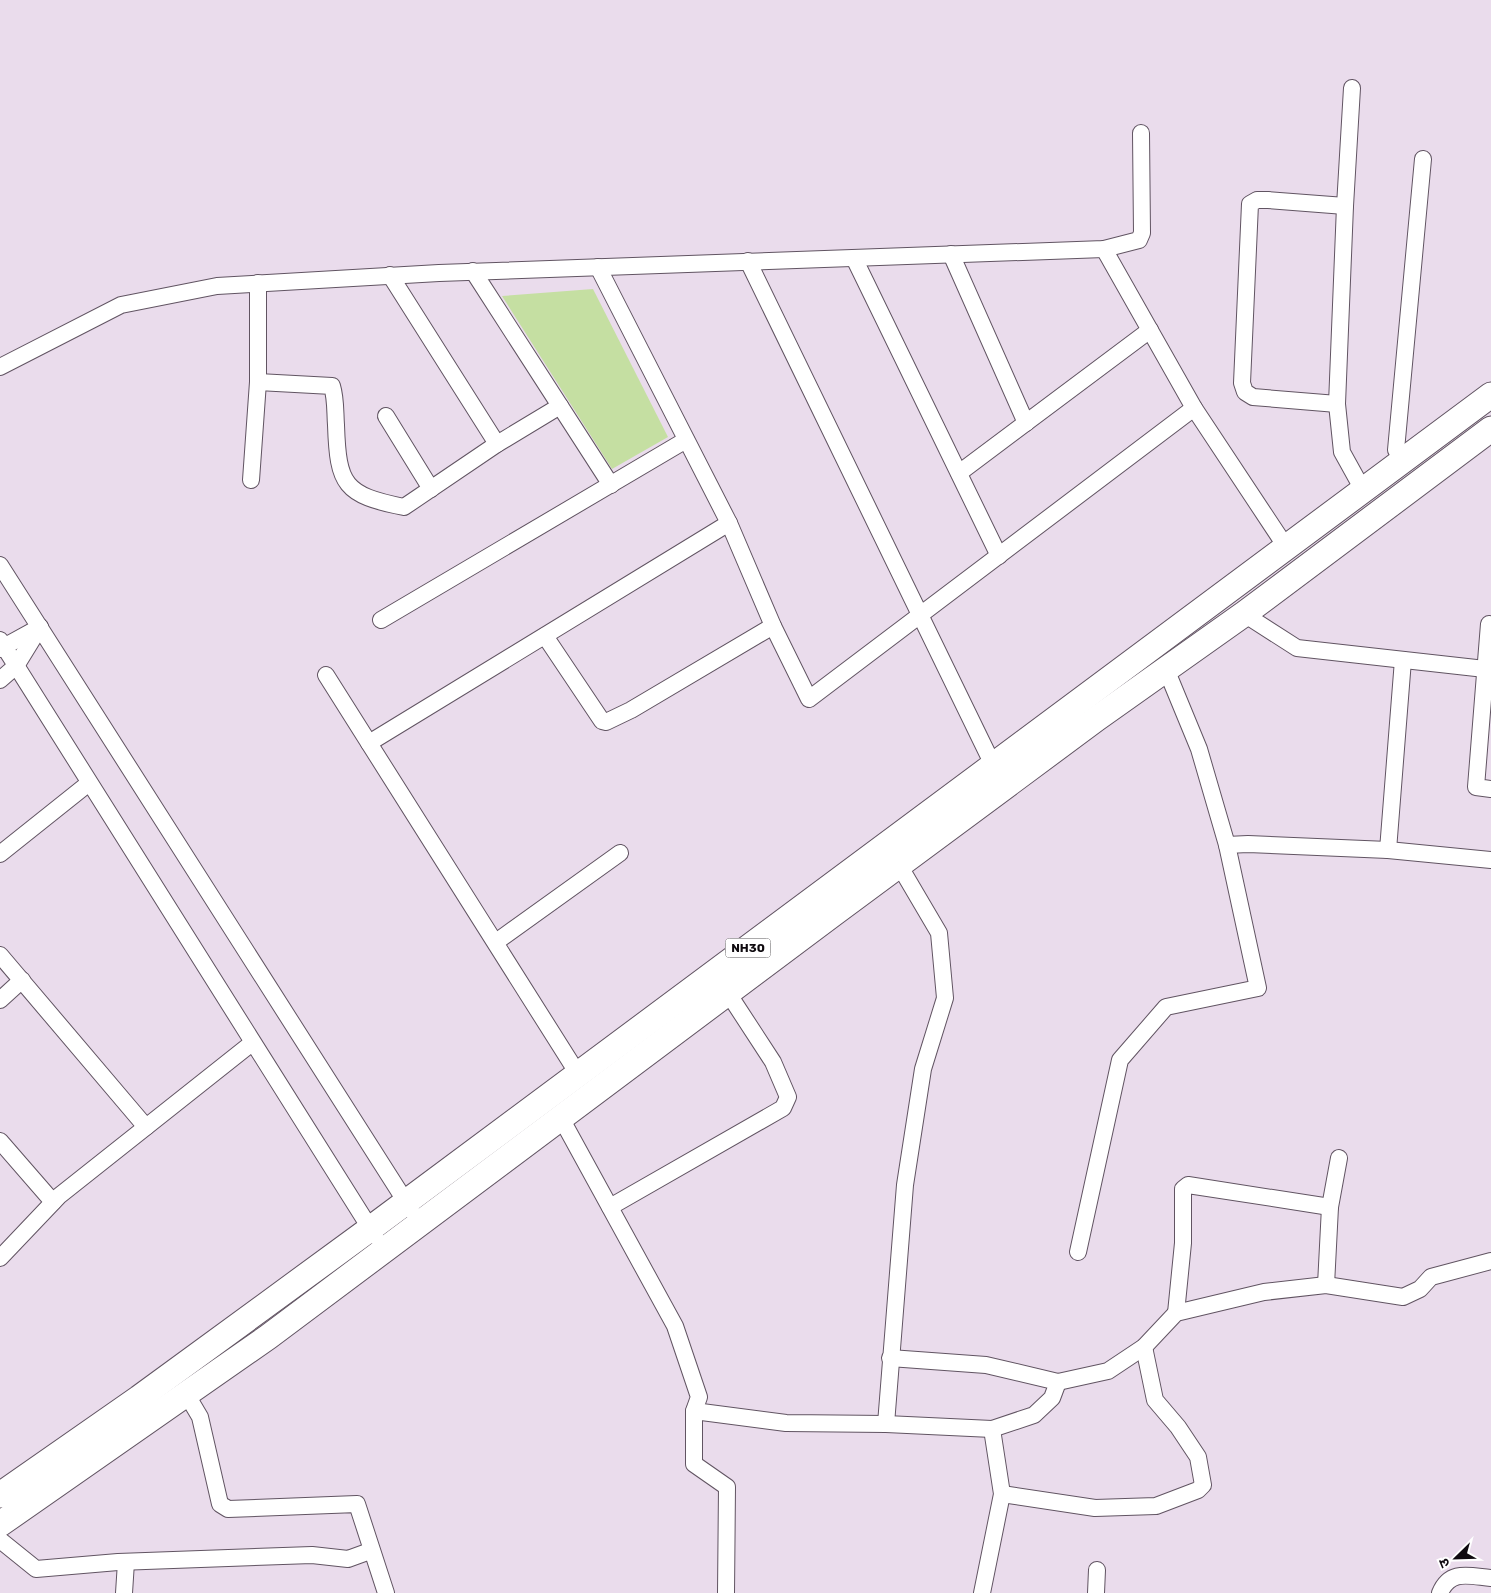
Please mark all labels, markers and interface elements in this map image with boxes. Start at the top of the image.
road number: NH30 [726,938,770,958]
north arrow [1431,1533,1481,1583]
text: उ [1435,1555,1454,1570]

